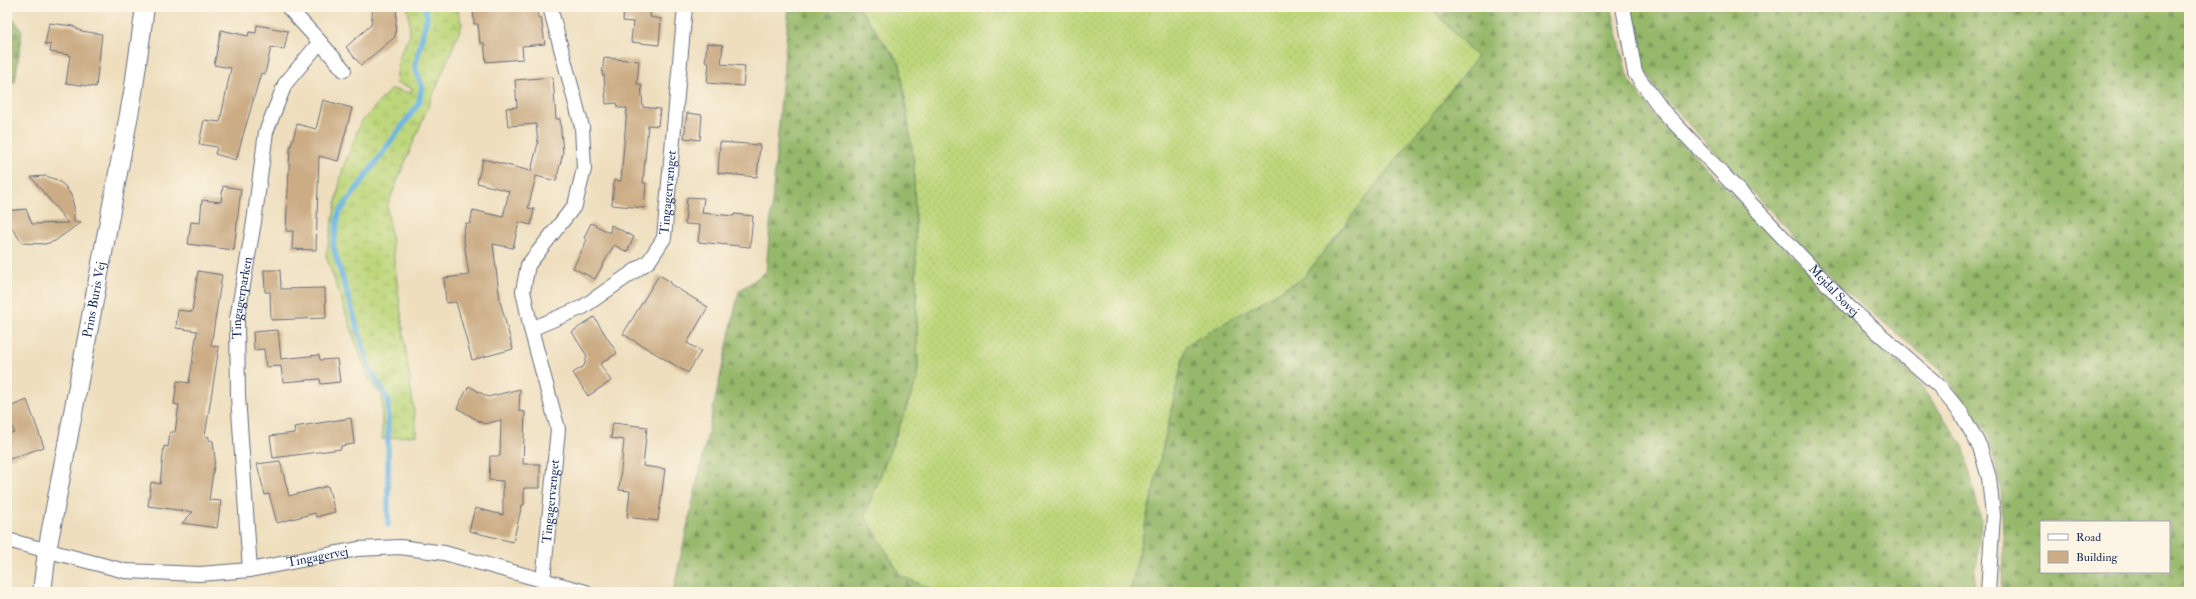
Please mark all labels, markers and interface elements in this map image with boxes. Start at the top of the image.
street label: Tingagervænget [656,150,680,235]
street label: Tingagerparken [229,255,256,339]
street label: Prins Buris Vej [79,260,109,339]
street label: Mejdal Søvej [1805,261,1862,320]
street label: Tingagervænget [539,459,563,544]
legend [2040,521,2170,573]
text: Road [2076,530,2101,545]
street label: Tingagervej [285,543,350,571]
text: Building [2076,550,2119,565]

